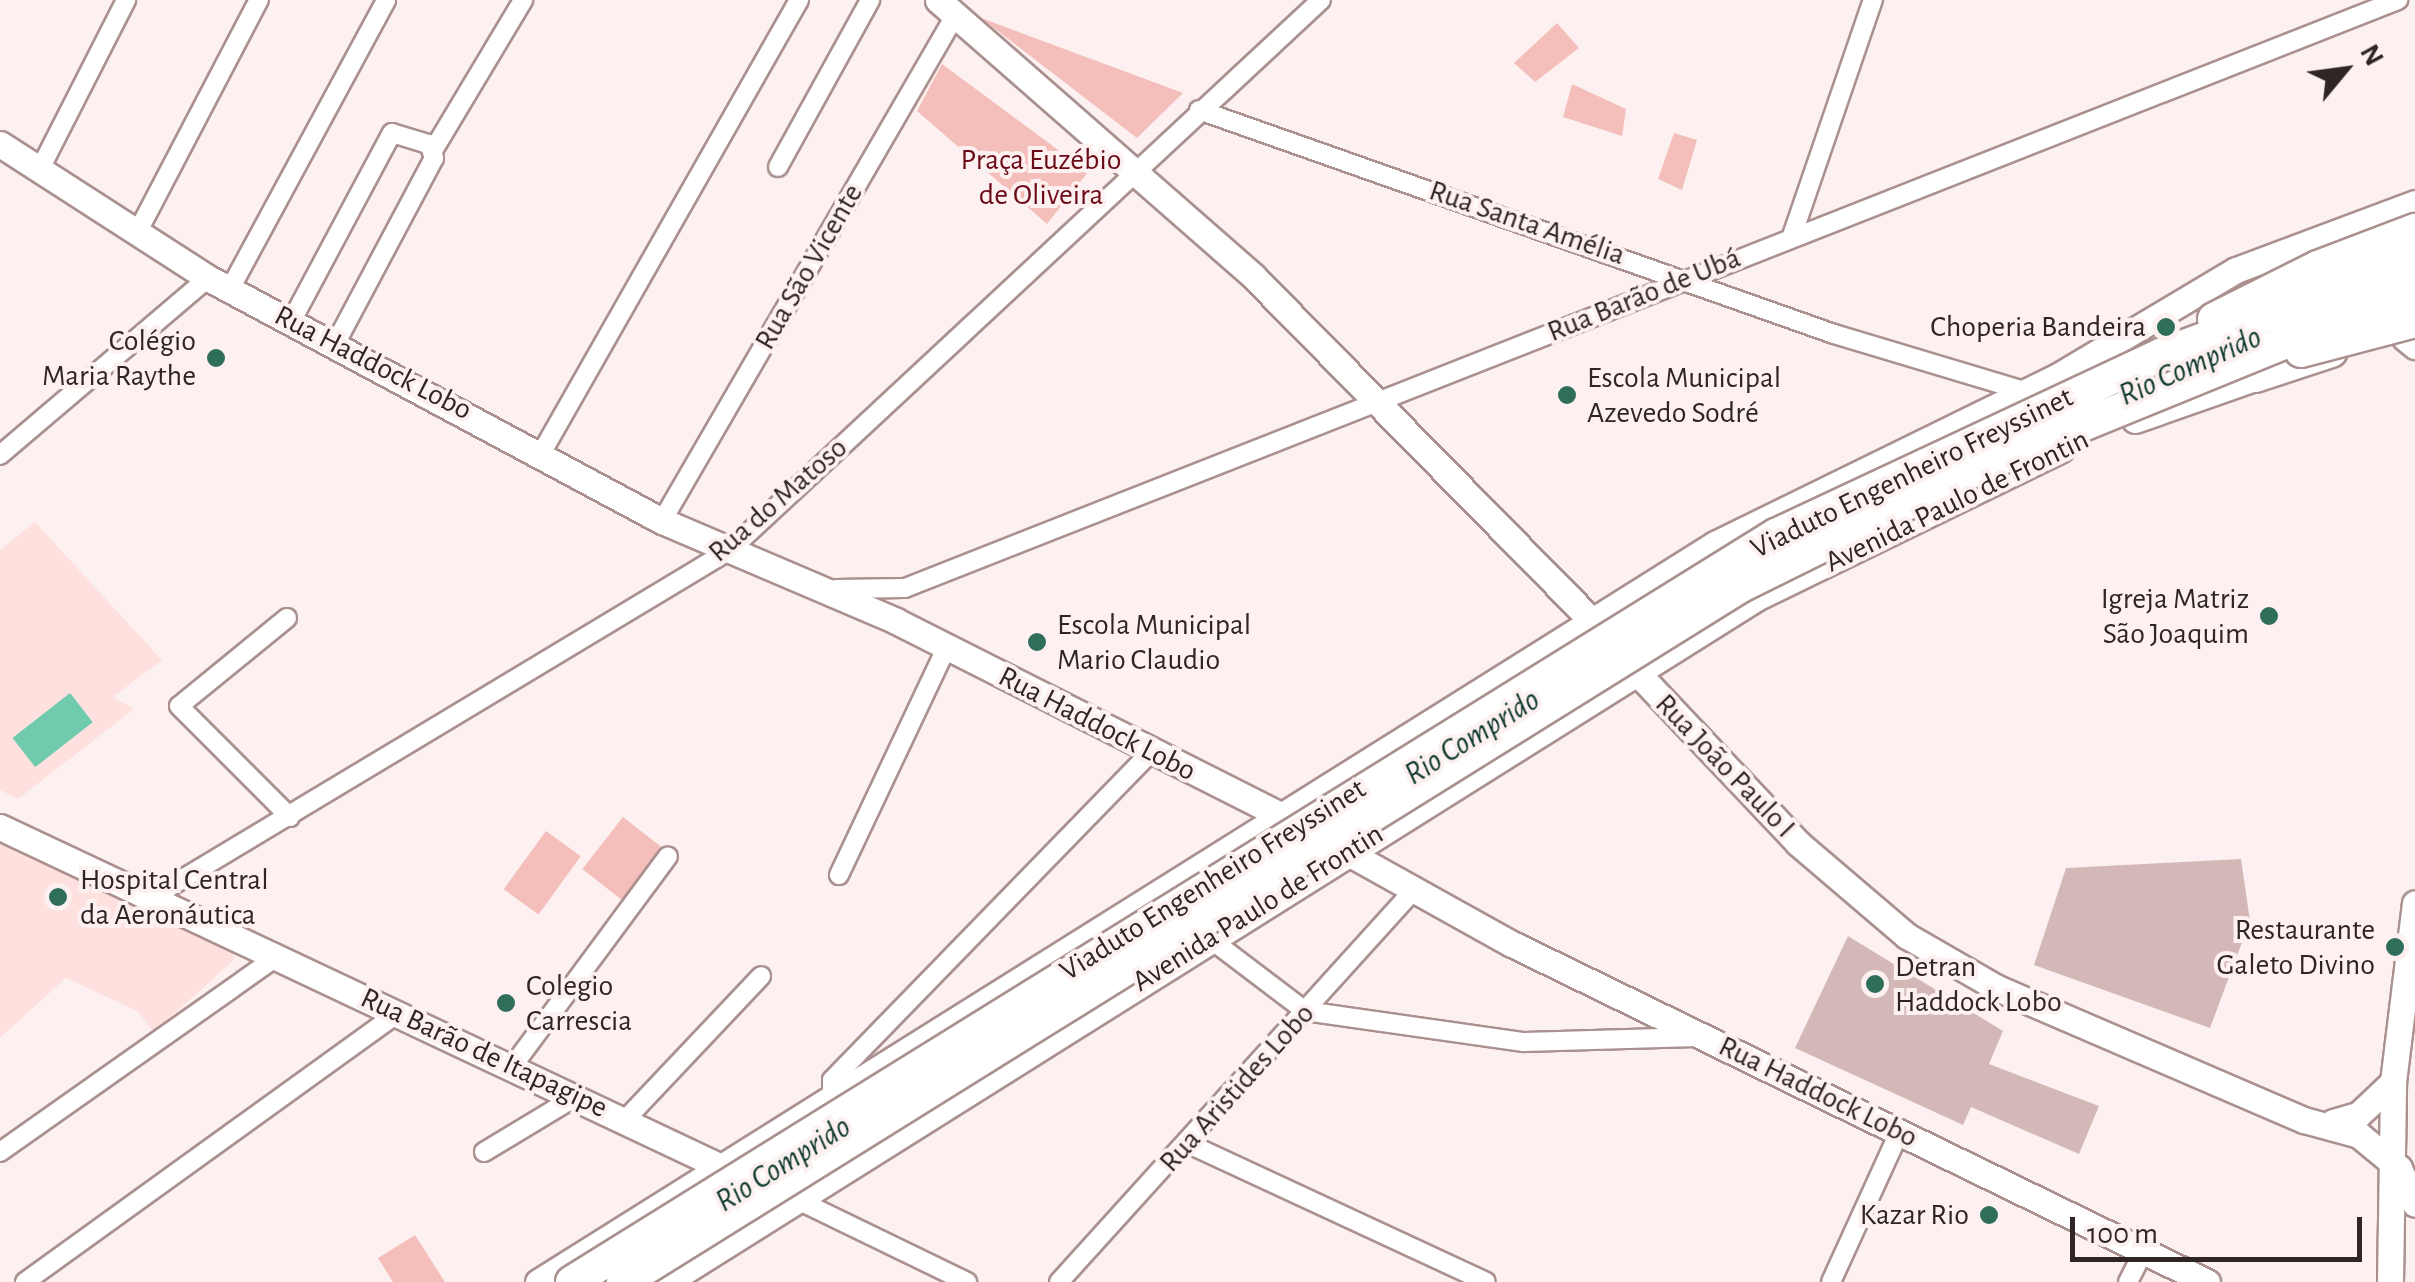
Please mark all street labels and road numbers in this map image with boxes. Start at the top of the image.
street label: Rua Santa Amélia [1424,173,1630,273]
street label: Rua São Vicente [747,178,871,356]
street label: Rua Barão de Ubá [1542,240,1746,350]
street label: Rua Haddock Lobo [268,298,478,428]
street label: Viaduto Engenheiro Freyssinet [1745,379,2079,567]
street label: Avenida Paulo de Frontin [1819,421,2095,581]
street label: Rua do Matoso [701,430,855,570]
street label: Rua Haddock Lobo [992,659,1202,789]
street label: Rua João Paulo I [1647,687,1803,845]
street label: Viaduto Engenheiro Freyssinet [1053,771,1373,989]
street label: Avenida Paulo de Frontin [1126,816,1390,1000]
street label: Rua Barão de Itapagipe [355,980,613,1126]
street label: Rua Aristides Lobo [1152,996,1322,1180]
street label: Rua Haddock Lobo [1713,1028,1923,1156]

